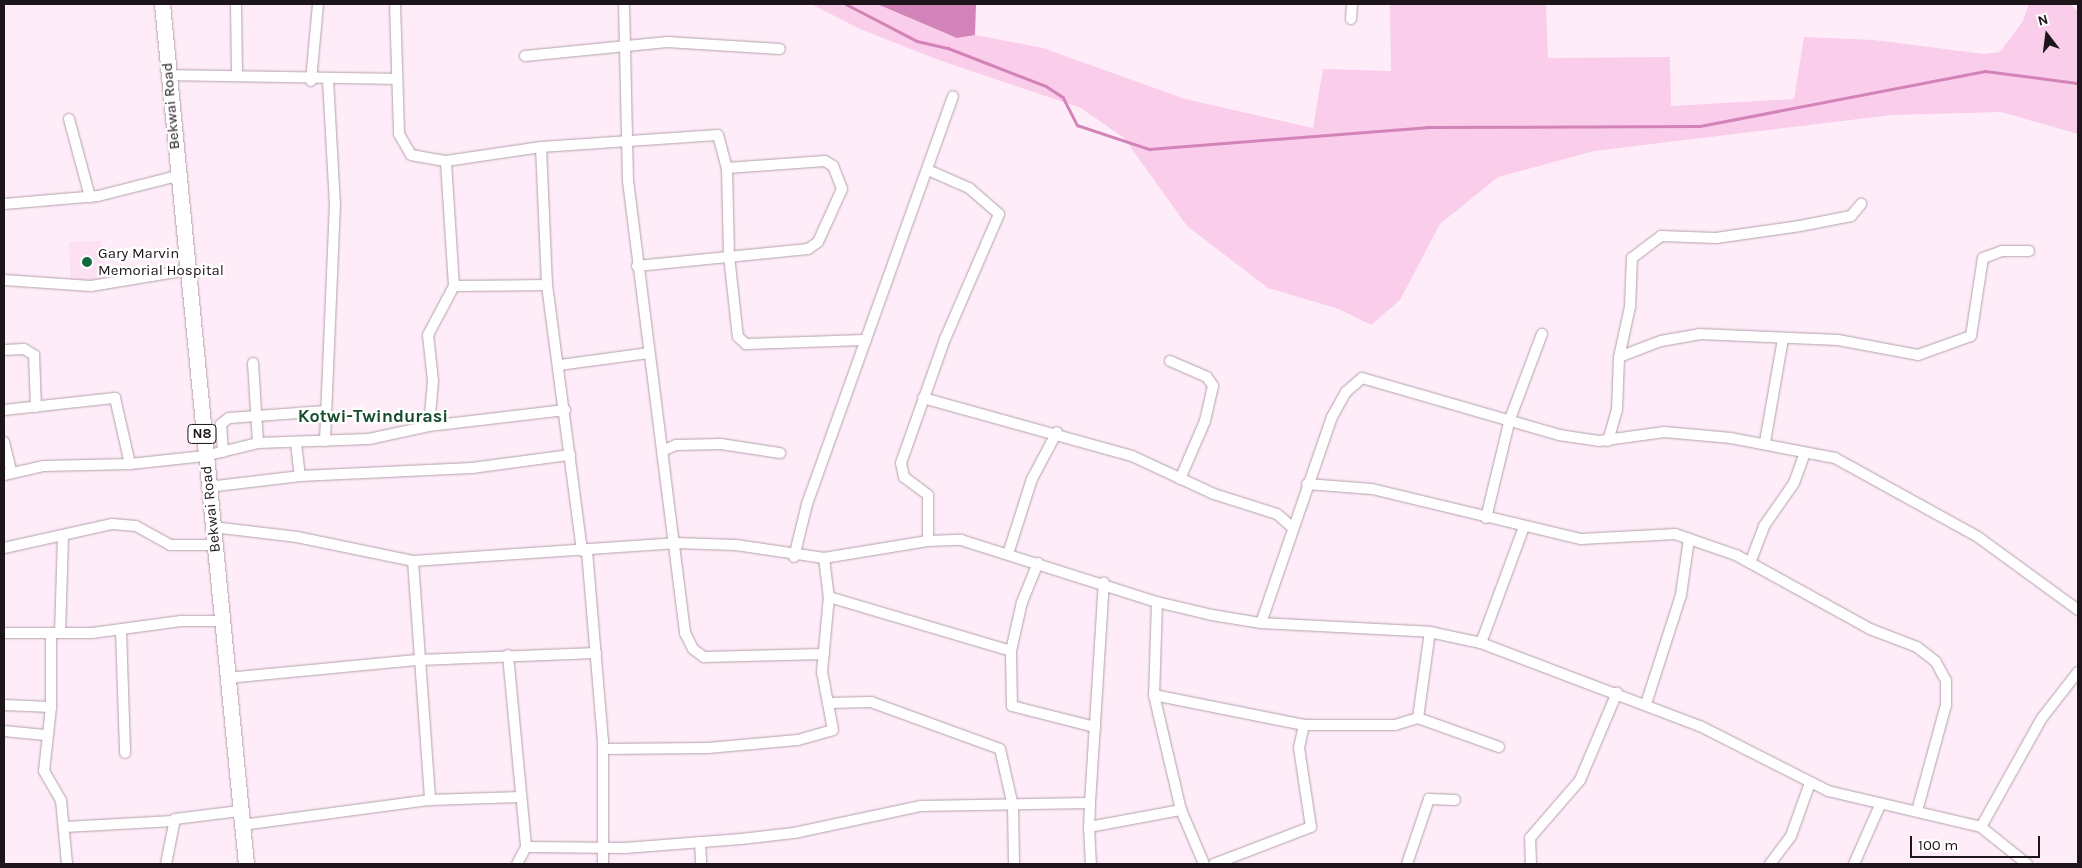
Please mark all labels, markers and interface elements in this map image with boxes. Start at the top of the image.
north arrow [2022,10,2072,60]
text: N [2036,11,2050,30]
street label: Bekwai Road [158,62,184,150]
place label: Gary Marvin Memorial Hospital [98,244,224,279]
marker: Gary Marvin Memorial Hospital [80,255,94,269]
district label: Kotwi-Twindurasi [298,405,448,427]
road number: N8 [187,422,217,446]
street label: Bekwai Road [197,465,225,553]
scale bar [1912,826,2042,858]
text: 100 m [1918,836,1958,854]

